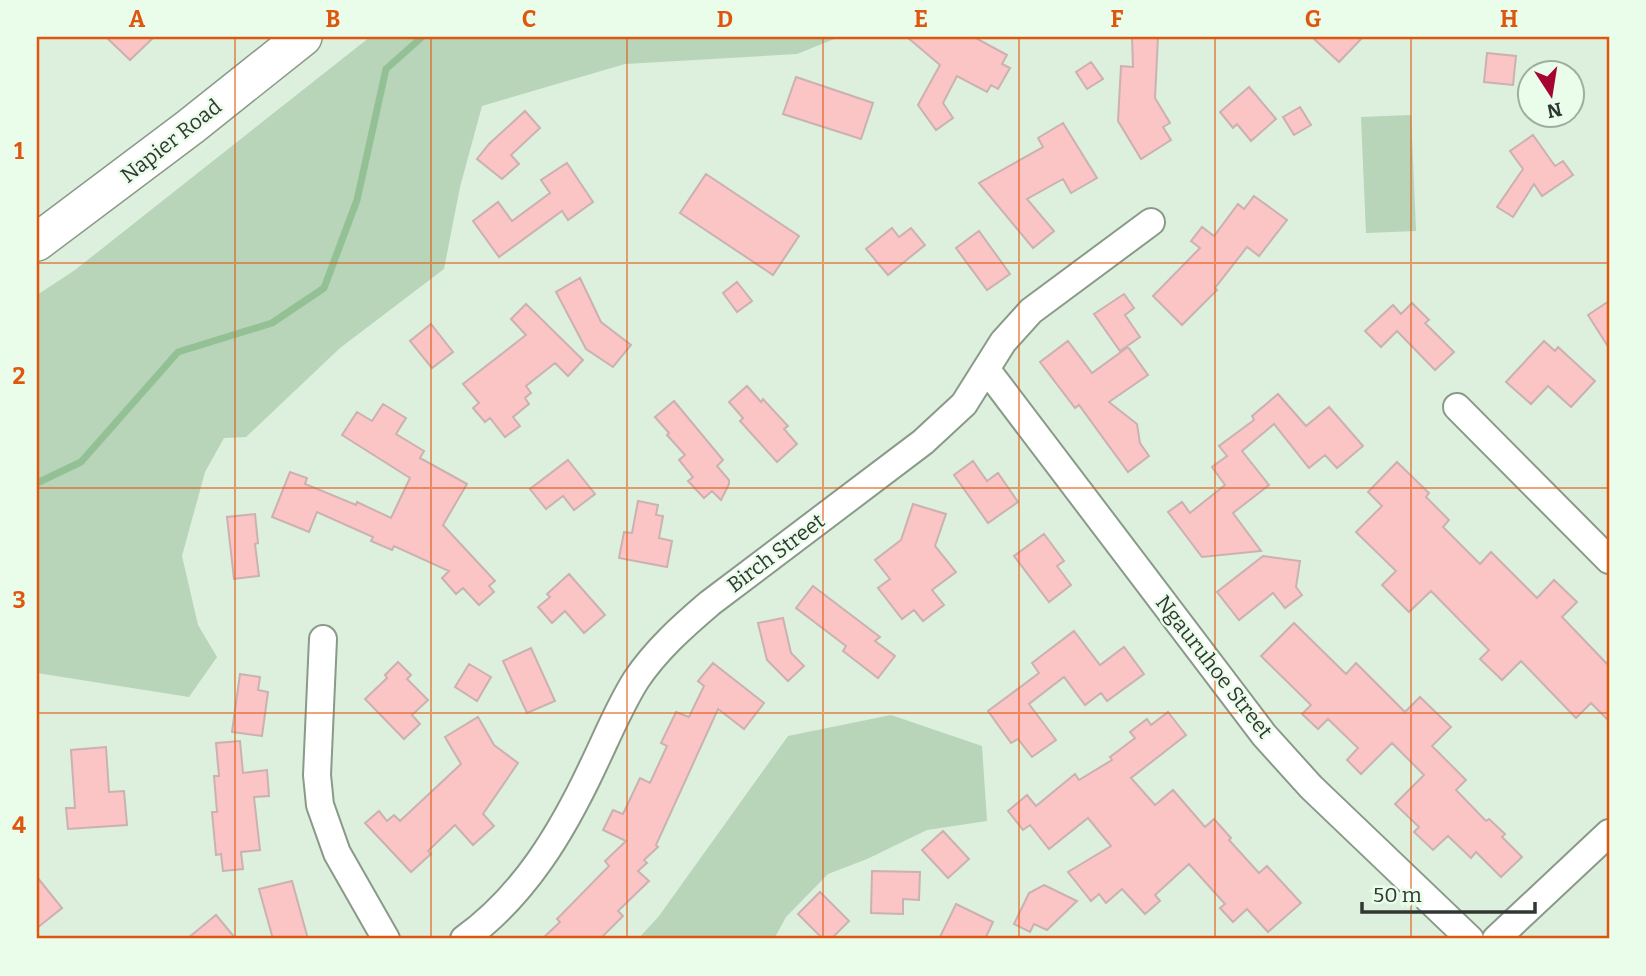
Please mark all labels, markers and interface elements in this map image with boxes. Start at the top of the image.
text: A [129,5,146,33]
text: B [326,5,340,33]
text: C [522,5,536,33]
text: D [717,5,733,33]
text: E [914,5,928,33]
text: F [1111,5,1124,33]
text: G [1305,5,1322,33]
text: H [1500,5,1518,33]
north arrow [1516,60,1586,130]
street label: Napier Road [115,94,227,188]
text: N [1545,97,1564,123]
text: 1 [14,137,24,165]
text: 2 [13,362,26,390]
street label: Birch Street [722,508,830,598]
text: 3 [12,586,26,614]
street label: Ngauruhoe Street [1150,590,1278,744]
text: 4 [12,811,26,839]
scale bar [1362,871,1536,915]
text: 50 m [1373,882,1422,908]

